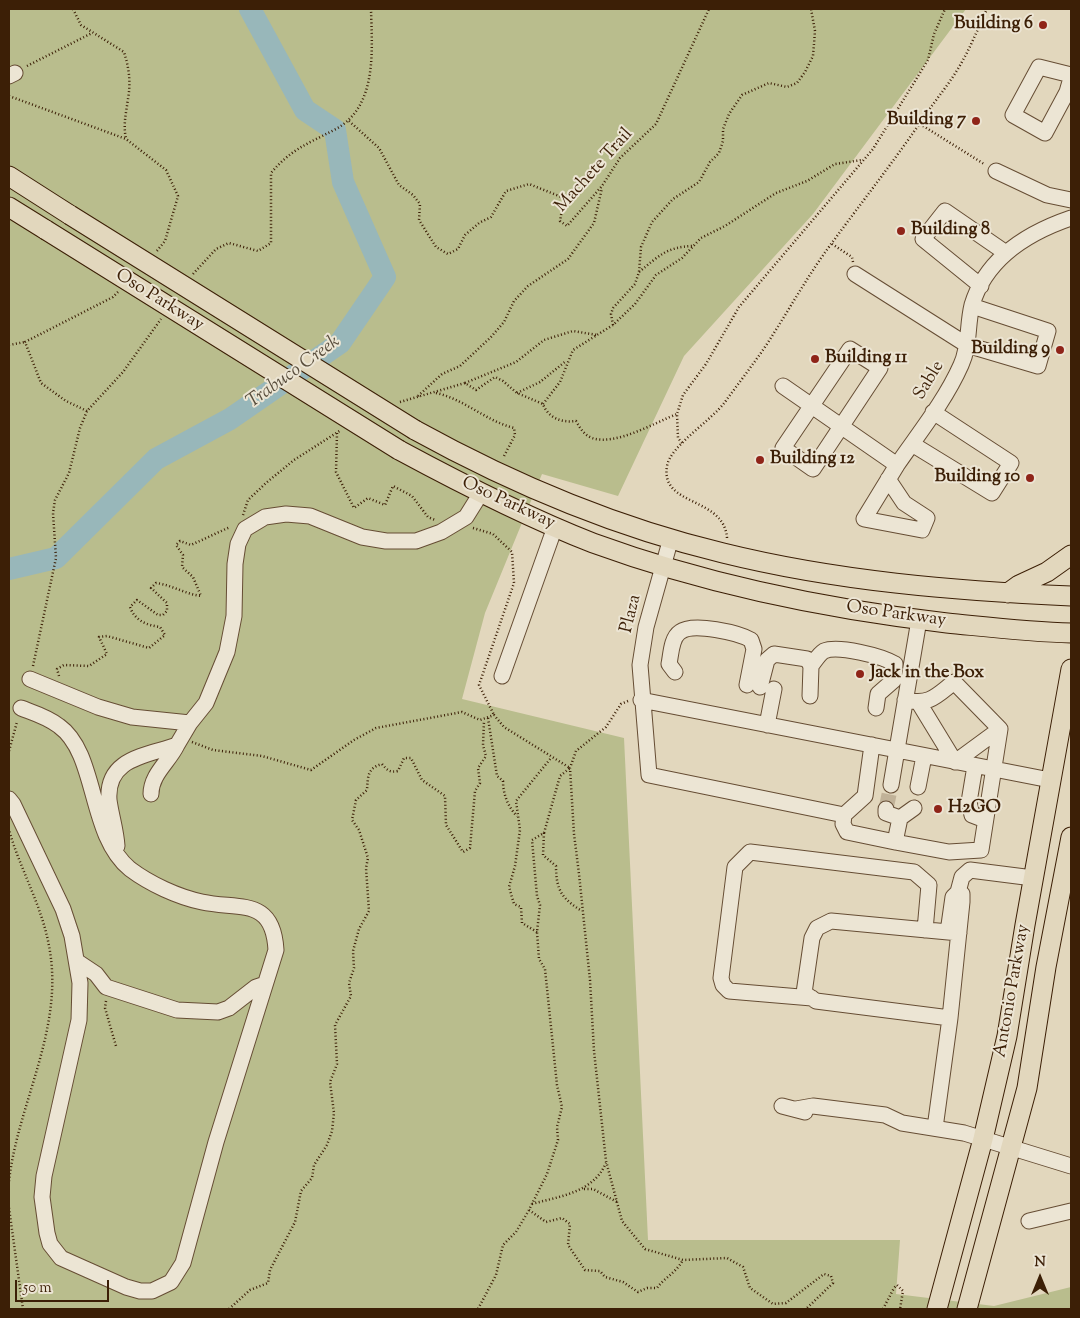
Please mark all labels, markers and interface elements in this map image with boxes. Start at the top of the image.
place label: Building 6 [954,14,1033,36]
marker: Building 6 [1037,19,1049,31]
place label: Building 7 [887,110,966,132]
marker: Building 7 [970,115,982,127]
street label: Machete Trail [552,124,638,218]
place label: Building 8 [911,220,990,242]
marker: Building 8 [895,225,907,237]
street label: Oso Parkway [111,265,207,337]
water label: Trabuco Creek [243,332,345,414]
place label: Building 9 [971,339,1050,361]
marker: Building 9 [1054,344,1066,356]
place label: Building 11 [825,348,907,370]
marker: Building 11 [809,353,821,365]
street label: Sable [910,358,950,404]
place label: Building 12 [770,449,855,471]
marker: Building 12 [754,454,766,466]
place label: Building 10 [935,467,1020,489]
marker: Building 10 [1024,472,1036,484]
street label: Oso Parkway [458,473,558,535]
street label: Plaza [617,593,647,635]
street label: Oso Parkway [845,597,947,633]
place label: Jack in the Box [870,663,984,685]
marker: Jack in the Box [854,668,866,680]
place label: H2GO [948,798,1001,820]
marker: H2GO [932,803,944,815]
street label: Antonio Parkway [991,923,1035,1059]
north arrow [1015,1253,1065,1303]
text: N [1034,1253,1046,1273]
scale bar [18,1270,111,1302]
text: 50 m [23,1278,52,1299]

